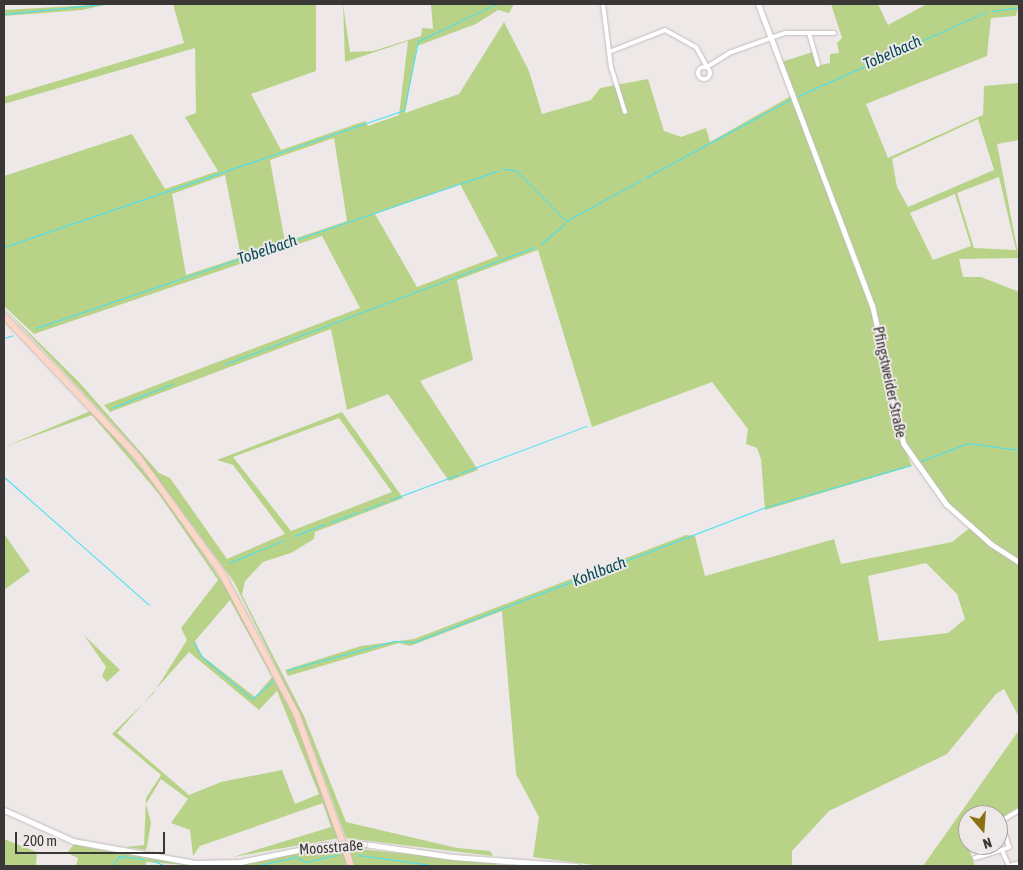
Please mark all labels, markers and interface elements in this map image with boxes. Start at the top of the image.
water label: Tobelbach [860,31,924,73]
water label: Tobelbach [235,230,299,268]
street label: Pfingstweider Straße [869,325,911,439]
water label: Kohlbach [570,552,628,590]
north arrow [958,805,1008,855]
scale bar [18,822,168,854]
text: 200 m [23,832,57,849]
text: N [981,834,994,852]
street label: Moosstraße [298,836,364,858]

